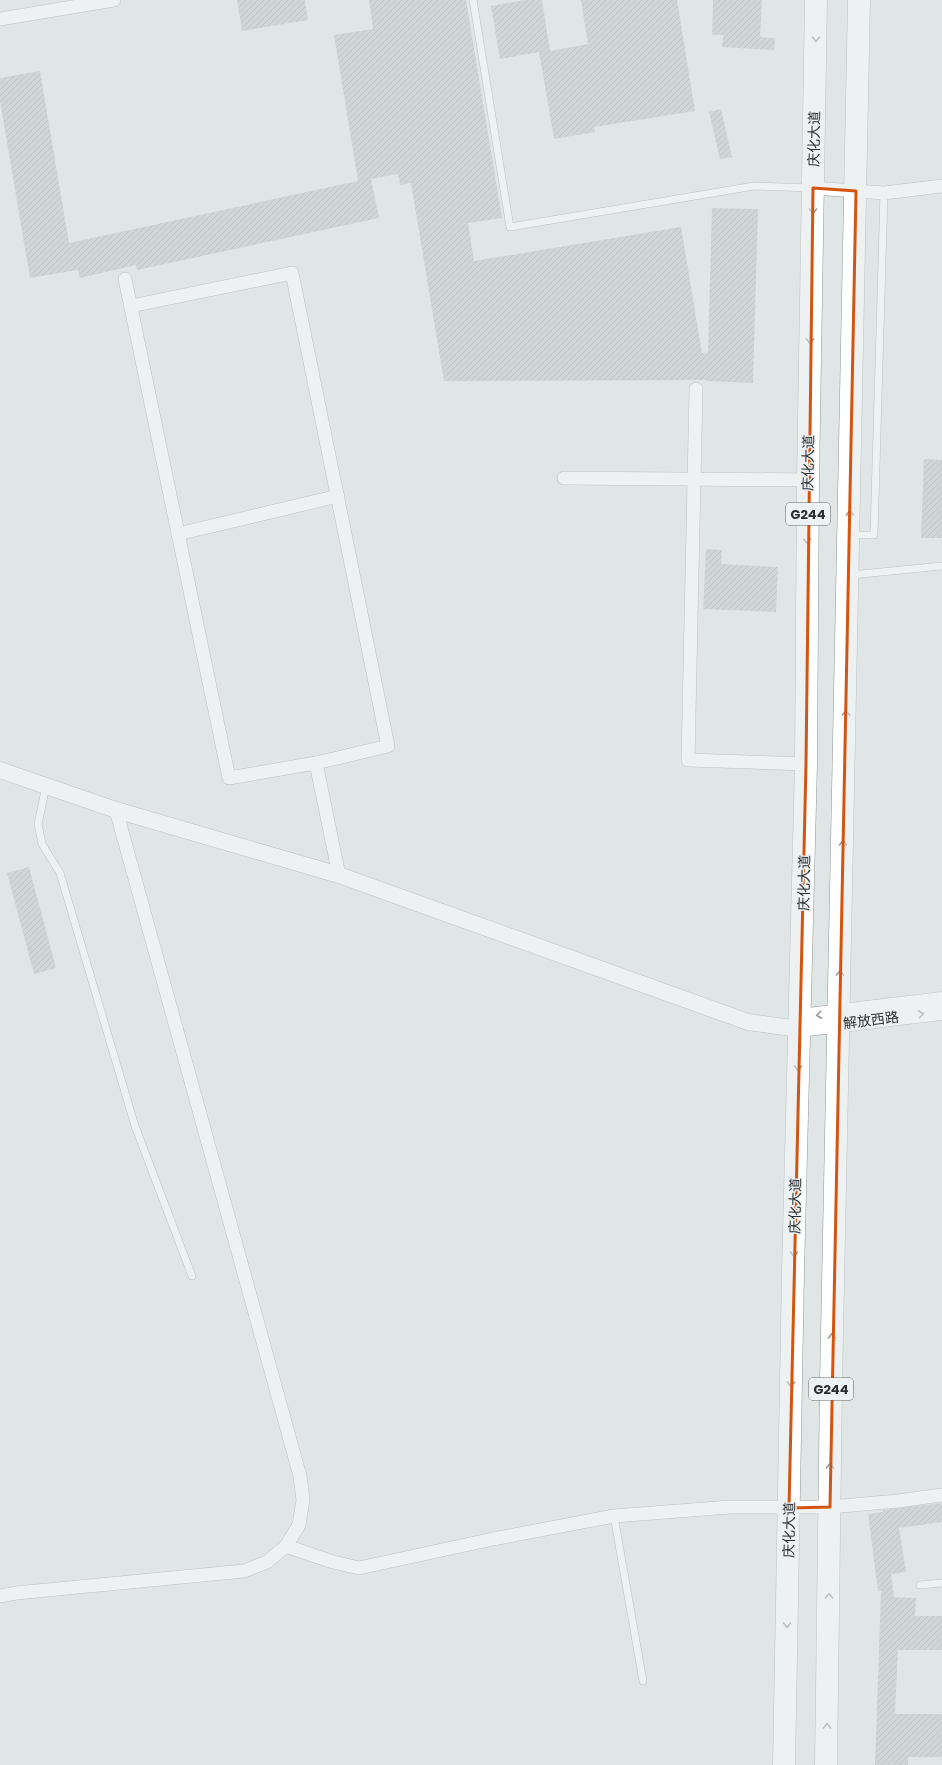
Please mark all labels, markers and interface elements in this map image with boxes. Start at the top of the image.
one-way arrow [811,36,820,42]
street label: 庆化大道 [804,111,824,167]
one-way arrow [809,208,817,214]
one-way arrow [806,338,815,344]
street label: 庆化大道 [798,435,818,491]
road number: G244 [786,503,830,525]
one-way arrow [845,510,854,516]
one-way arrow [803,538,811,544]
one-way arrow [842,710,850,716]
one-way arrow [839,840,847,846]
street label: 庆化大道 [794,855,814,911]
one-way arrow [836,970,844,976]
street label: 解放西路 [842,1007,900,1033]
one-way arrow [816,1010,822,1019]
one-way arrow [918,1010,924,1019]
one-way arrow [794,1065,802,1071]
street label: 庆化大道 [785,1178,805,1234]
one-way arrow [789,1251,798,1257]
one-way arrow [828,1333,836,1339]
road number: G244 [809,1378,853,1400]
one-way arrow [787,1381,795,1387]
one-way arrow [826,1463,834,1469]
street label: 庆化大道 [779,1502,799,1558]
one-way arrow [825,1593,833,1599]
one-way arrow [783,1622,791,1628]
one-way arrow [823,1723,831,1729]

